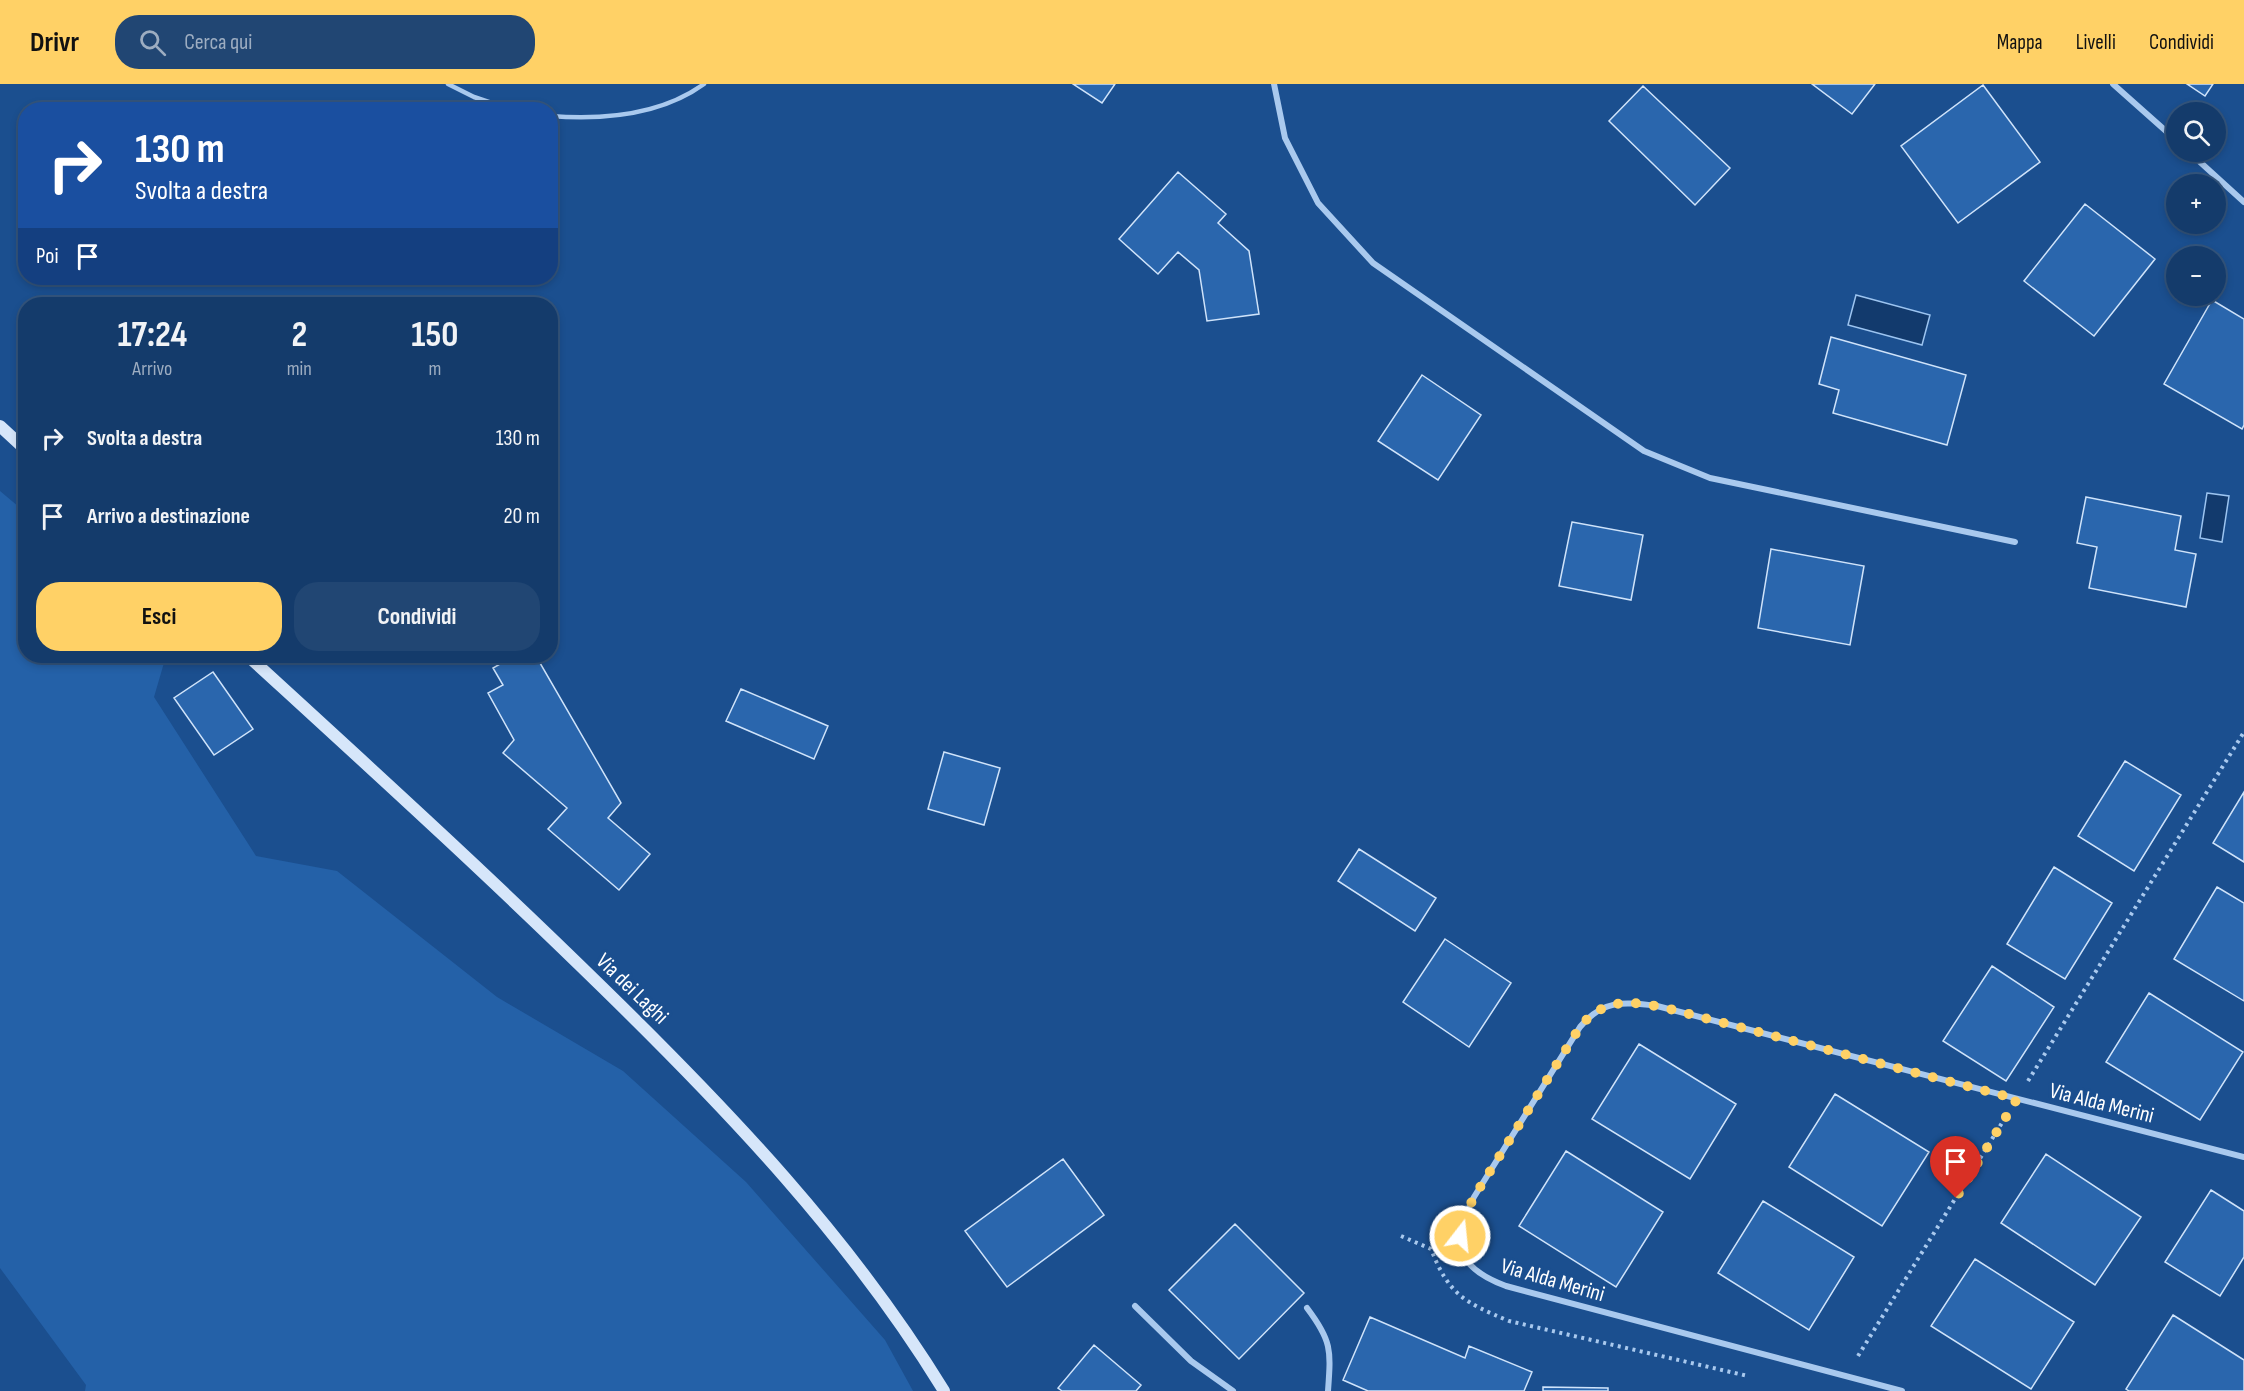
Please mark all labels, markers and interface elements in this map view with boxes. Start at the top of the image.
search box [115,15,535,69]
text: Drivr [30,26,79,59]
icon: search [136,26,169,59]
text: Cerca qui [184,29,252,56]
text: Mappa [1997,30,2043,55]
text: Livelli [2076,30,2116,55]
text: Condividi [2149,30,2214,55]
map controls [2166,102,2226,306]
button: search [2166,102,2226,162]
text: 130 m [135,124,225,175]
icon: right [36,126,114,204]
button: + [2166,174,2226,234]
text: Svolta a destra [135,175,268,207]
icon: arrive [71,240,104,273]
text: Poi [36,243,59,270]
button: − [2166,246,2226,306]
text: 17:24 [117,314,187,357]
text: 2 [291,314,307,357]
text: 150 [411,314,458,357]
text: Arrivo [132,357,172,381]
text: min [287,357,312,381]
text: m [429,357,441,381]
icon: right [36,422,69,455]
text: Svolta a destra [87,425,202,452]
text: 130 m [496,425,540,452]
icon: arrive [36,500,69,533]
text: Arrivo a destinazione [87,503,250,530]
text: 20 m [504,503,540,530]
button: Esci [36,582,282,651]
button: Condividi [294,582,540,651]
street label: Via dei Laghi [590,948,674,1030]
street label: Via Alda Merini [2047,1077,2157,1129]
pin [1930,1136,1981,1198]
icon: arrive [1939,1145,1972,1178]
position arrow [1428,1204,1492,1268]
street label: Via Alda Merini [1498,1253,1608,1308]

